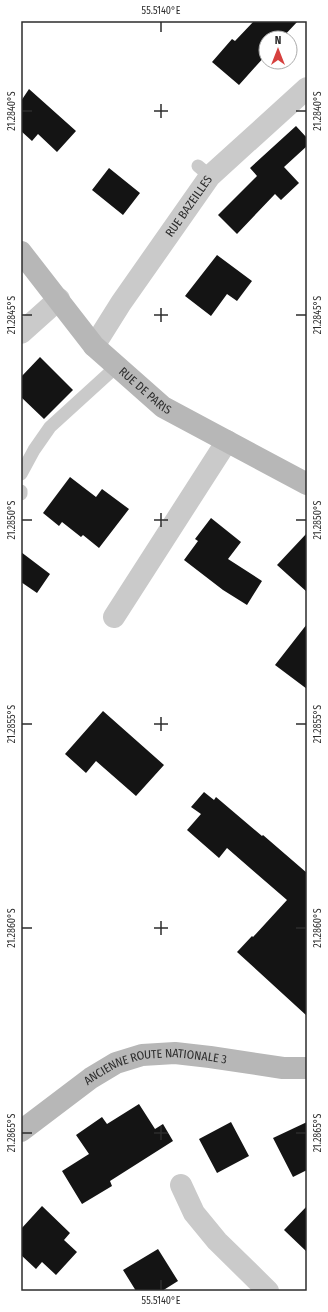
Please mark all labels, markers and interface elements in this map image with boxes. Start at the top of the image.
text: 55.5140°E [142,5,181,17]
north arrow [258,30,298,70]
text: N [275,34,281,47]
text: 21.2840°S [6,91,18,131]
text: 21.2840°S [312,91,324,131]
street label: RUE BAZEILLES [163,173,215,239]
text: 21.2845°S [6,296,18,334]
text: 21.2845°S [312,296,324,334]
street label: RUE DE PARIS [116,364,174,417]
text: 21.2850°S [6,500,18,540]
text: 21.2850°S [312,500,324,540]
text: 21.2855°S [6,705,18,743]
text: 21.2855°S [312,705,324,743]
text: 21.2860°S [6,908,18,948]
text: 21.2860°S [312,908,324,948]
street label: ANCIENNE ROUTE NATIONALE 3 [81,1046,228,1088]
text: 21.2865°S [6,1114,18,1152]
text: 21.2865°S [312,1114,324,1152]
text: 55.5140°E [142,1295,181,1307]

